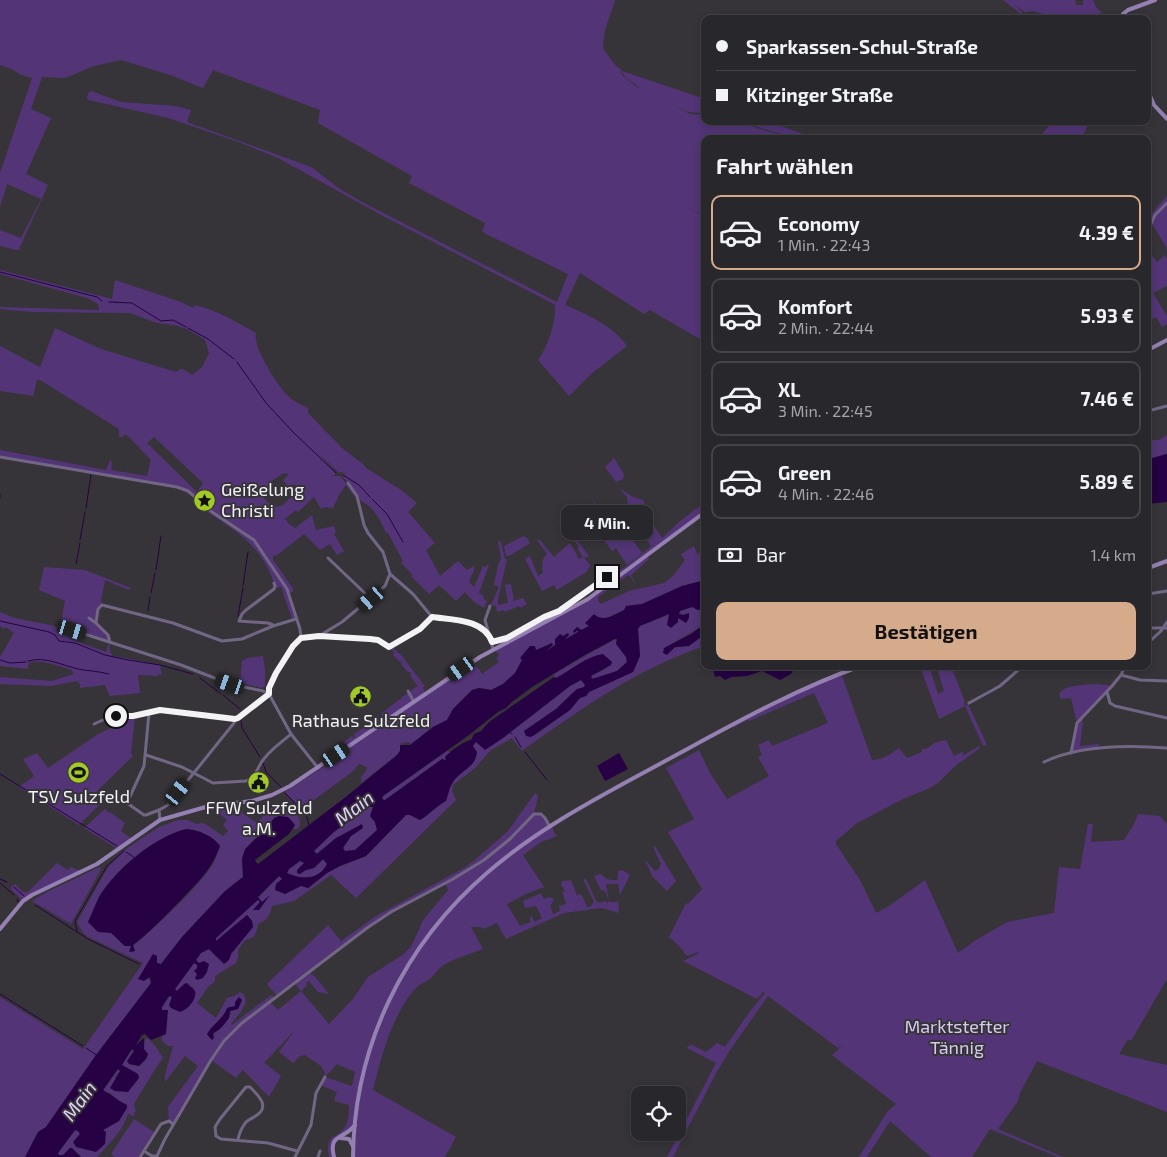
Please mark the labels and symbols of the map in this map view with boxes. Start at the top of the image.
place label: Geißelung Christi [221,478,304,521]
place icon: Geißelung Christi [193,488,217,512]
callout: 4 Min. [561,504,653,540]
route end [596,566,618,588]
car [354,583,387,615]
car [55,618,88,642]
car [444,654,477,684]
car [213,672,246,696]
public building icon: Rathaus Sulzfeld [349,684,373,708]
route start [105,705,127,727]
place label: Rathaus Sulzfeld [292,709,430,731]
car [319,740,352,770]
sports icon: TSV Sulzfeld [67,760,91,784]
public building icon: FFW Sulzfeld a.M. [247,771,271,795]
car [162,776,193,808]
place label: TSV Sulzfeld [28,785,130,807]
water label: Main [330,785,378,830]
place label: FFW Sulzfeld a.M. [205,796,313,839]
park label: Marktstefter Tännig [904,1015,1010,1058]
water label: Main [57,1076,101,1125]

